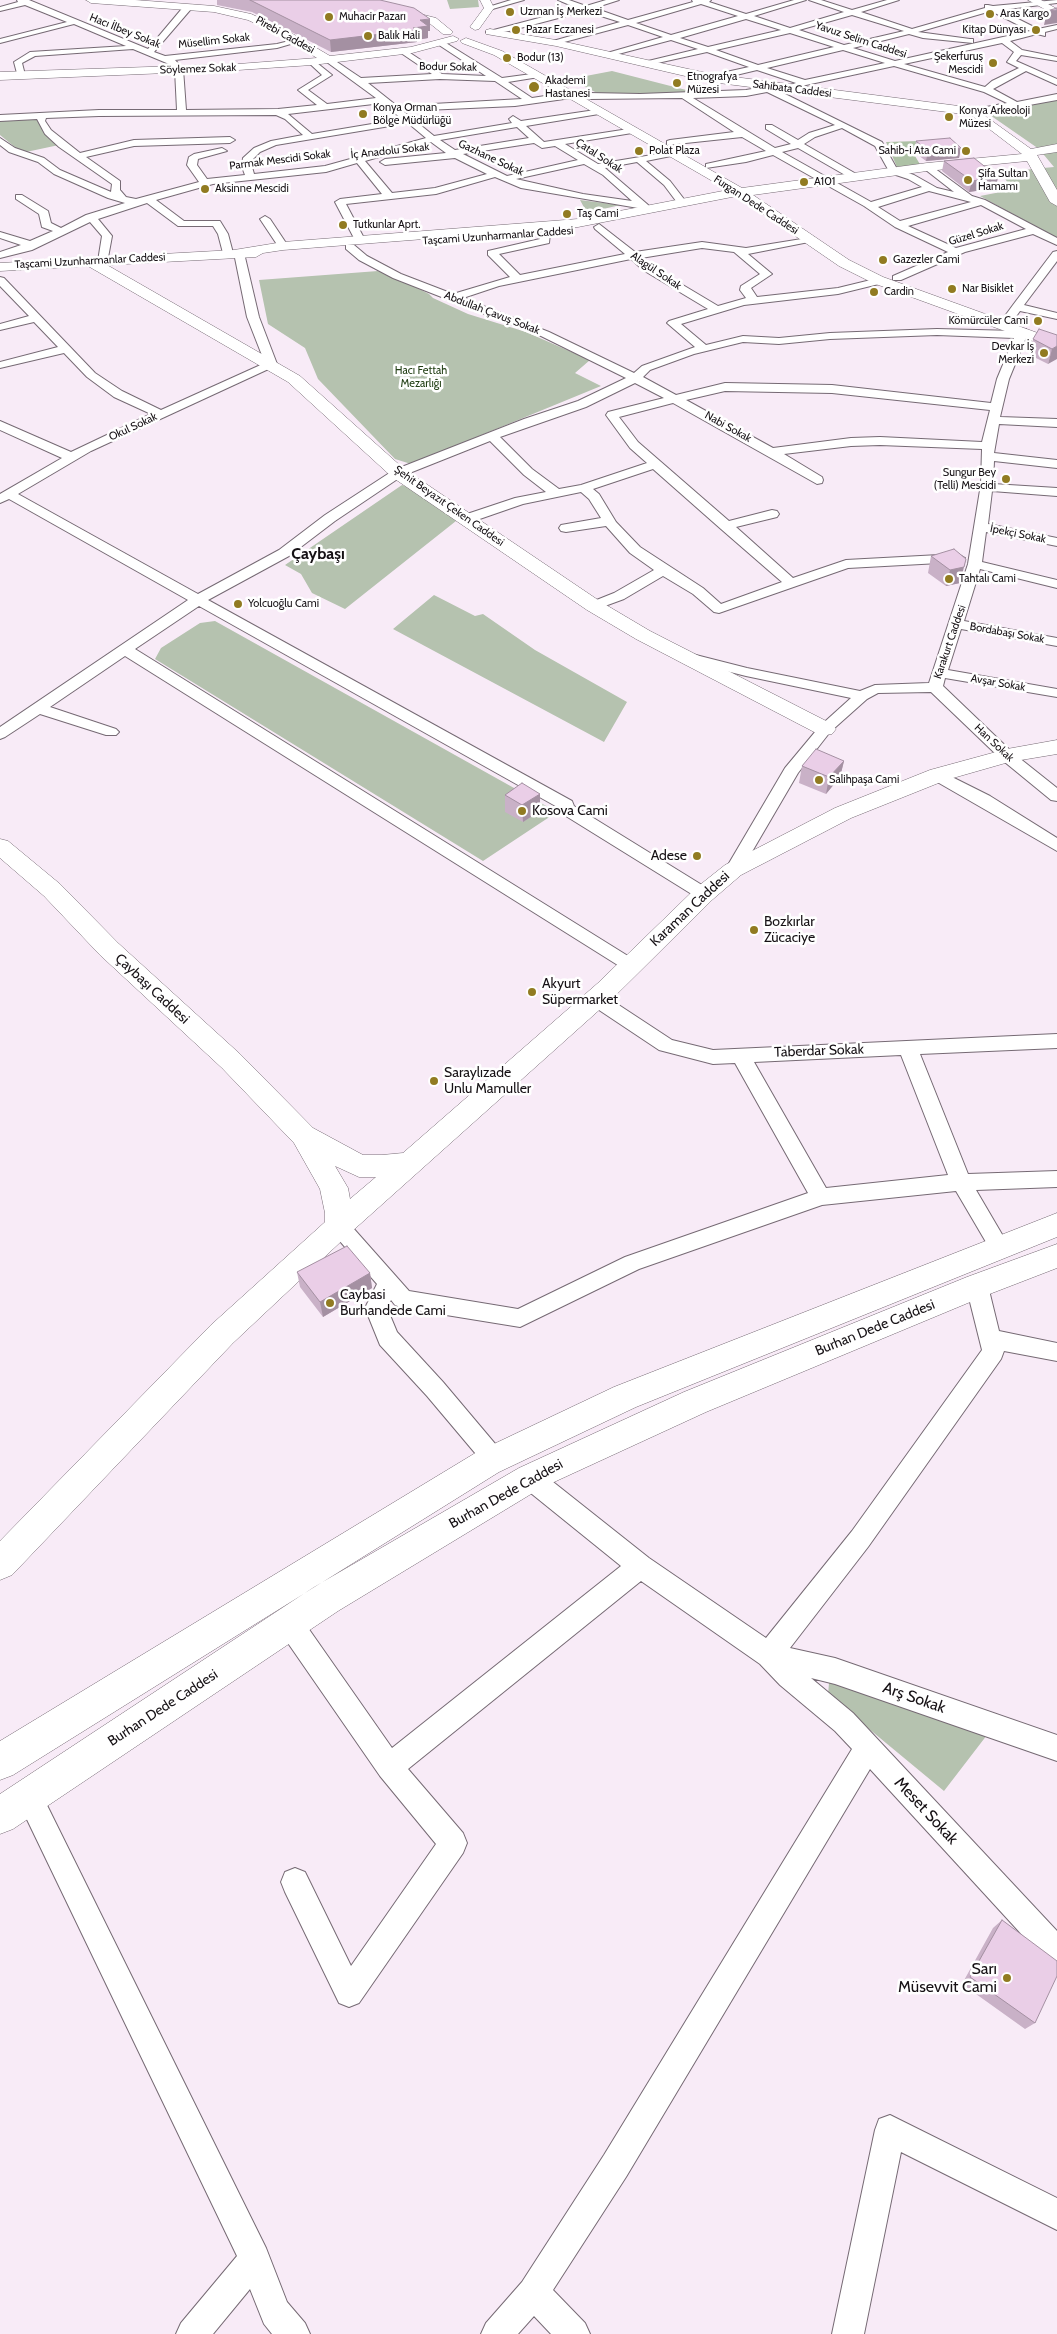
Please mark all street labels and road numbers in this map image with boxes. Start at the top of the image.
street label: Hacı İlbey Sokak [88,11,162,51]
street label: Pirebi Caddesi [253,13,317,57]
street label: Yavuz Selim Caddesi [814,19,908,61]
street label: Müsellim Sokak [178,31,250,51]
street label: Bodur Sokak [419,60,477,74]
street label: Söylemez Sokak [160,61,236,77]
street label: Sahibata Caddesi [752,78,832,100]
street label: Çatal Sokak [573,136,625,176]
street label: Gazhane Sokak [456,137,526,179]
street label: İç Anadolu Sokak [350,140,430,162]
street label: Parmak Mescidi Sokak [229,147,331,173]
street label: Furgan Dede Caddesi [711,173,801,237]
street label: Güzel Sokak [947,219,1005,249]
street label: Taşcami Uzunharmanlar Caddesi [422,224,574,248]
street label: Alagül Sokak [628,249,684,293]
street label: Taşcami Uzunharmanlar Caddesi [14,250,166,272]
street label: Abdullah Çavuş Sokak [442,289,542,337]
street label: Nabi Sokak [702,409,754,445]
street label: Okul Sokak [107,410,159,444]
street label: Şehit Beyazıt Çeken Caddesi [392,463,506,549]
street label: İpekçi Sokak [989,522,1047,546]
street label: Karakurt Caddesi [931,603,969,681]
street label: Bordabaşı Sokak [969,620,1045,646]
street label: Avşar Sokak [970,672,1026,694]
street label: Han Sokak [972,721,1016,765]
street label: Karaman Caddesi [647,868,733,950]
street label: Çaybaşı Caddesi [111,950,193,1028]
street label: Taberdar Sokak [774,1041,864,1061]
street label: Burhan Dede Caddesi [813,1296,937,1360]
street label: Burhan Dede Caddesi [446,1456,566,1532]
street label: Burhan Dede Caddesi [105,1666,221,1750]
street label: Arş Sokak [880,1678,948,1718]
street label: Meset Sokak [890,1773,962,1849]

